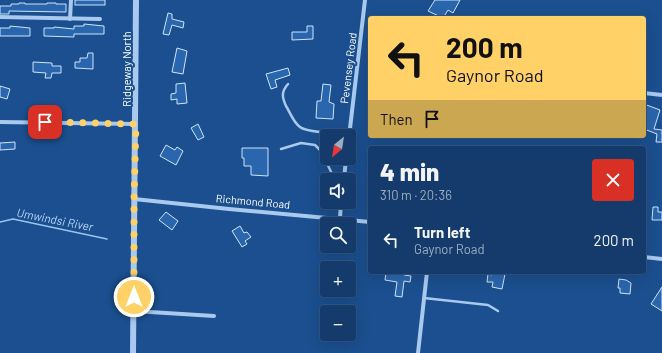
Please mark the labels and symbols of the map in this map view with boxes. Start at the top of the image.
street label: Ridgeway North [120,31,133,107]
street label: Pevensey Road [337,32,359,104]
pin [28,105,62,139]
north arrow [320,129,356,165]
street label: Richmond Road [215,191,291,211]
water label: Umwindsi River [16,205,95,233]
position arrow [113,276,155,318]

